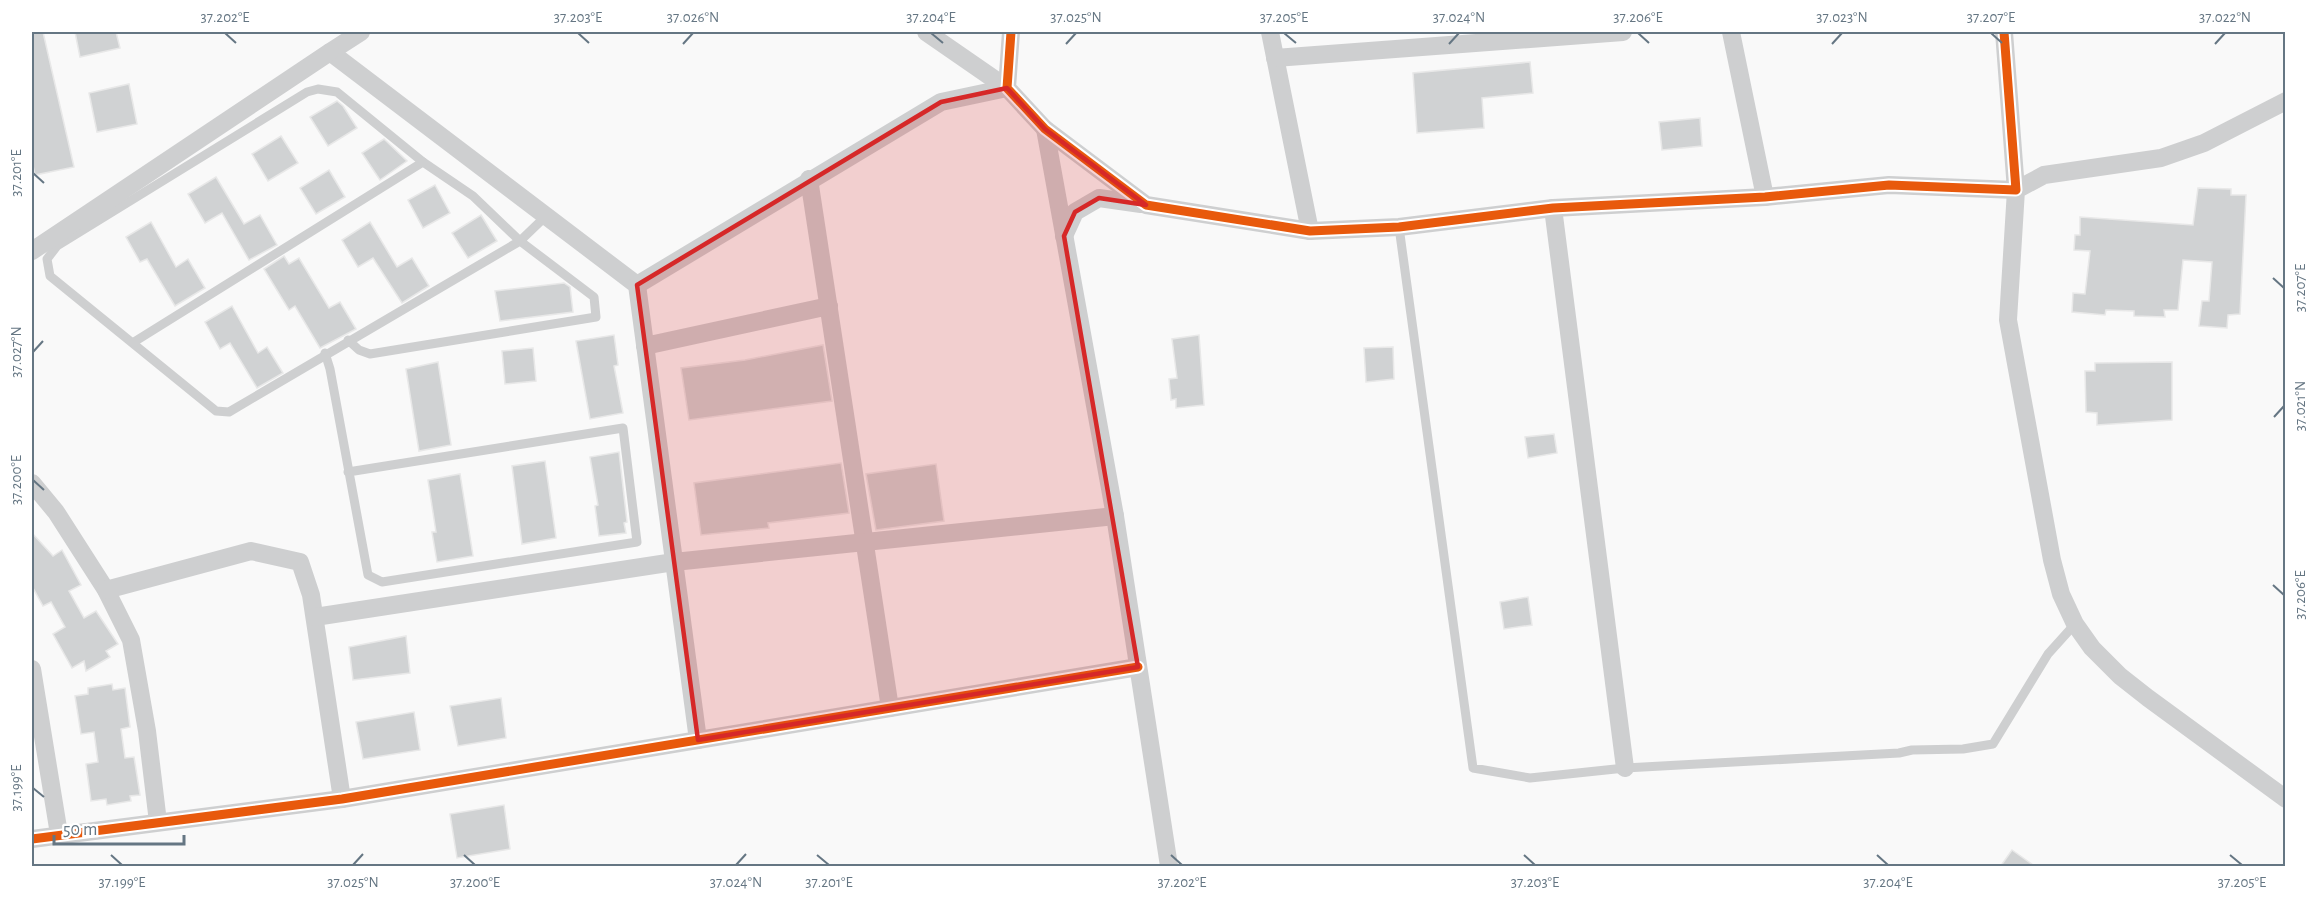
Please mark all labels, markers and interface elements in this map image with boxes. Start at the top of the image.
text: 37.202°E [200,10,250,25]
text: 37.203°E [554,10,602,25]
text: 37.026°N [667,10,719,25]
text: 37.204°E [906,10,956,25]
text: 37.025°N [1050,10,1102,25]
text: 37.205°E [1260,10,1308,25]
text: 37.024°N [1433,10,1485,25]
text: 37.206°E [1613,10,1663,25]
text: 37.023°N [1816,10,1868,25]
text: 37.207°E [1967,10,2015,25]
text: 37.022°N [2199,10,2251,25]
text: 37.201°E [9,149,24,197]
text: 37.207°E [2293,264,2308,312]
text: 37.027°N [9,326,24,378]
text: 37.021°N [2293,381,2308,431]
text: 37.200°E [9,455,24,505]
text: 37.206°E [2293,570,2308,620]
text: 37.199°E [9,765,24,811]
scale bar [54,808,184,846]
text: 50 m [63,821,97,839]
text: 37.199°E [99,875,145,890]
text: 37.025°N [327,875,379,890]
text: 37.200°E [450,875,500,890]
text: 37.024°N [710,875,762,890]
text: 37.201°E [805,875,853,890]
text: 37.202°E [1157,875,1207,890]
text: 37.203°E [1511,875,1559,890]
text: 37.204°E [1863,875,1913,890]
text: 37.205°E [2218,875,2266,890]

